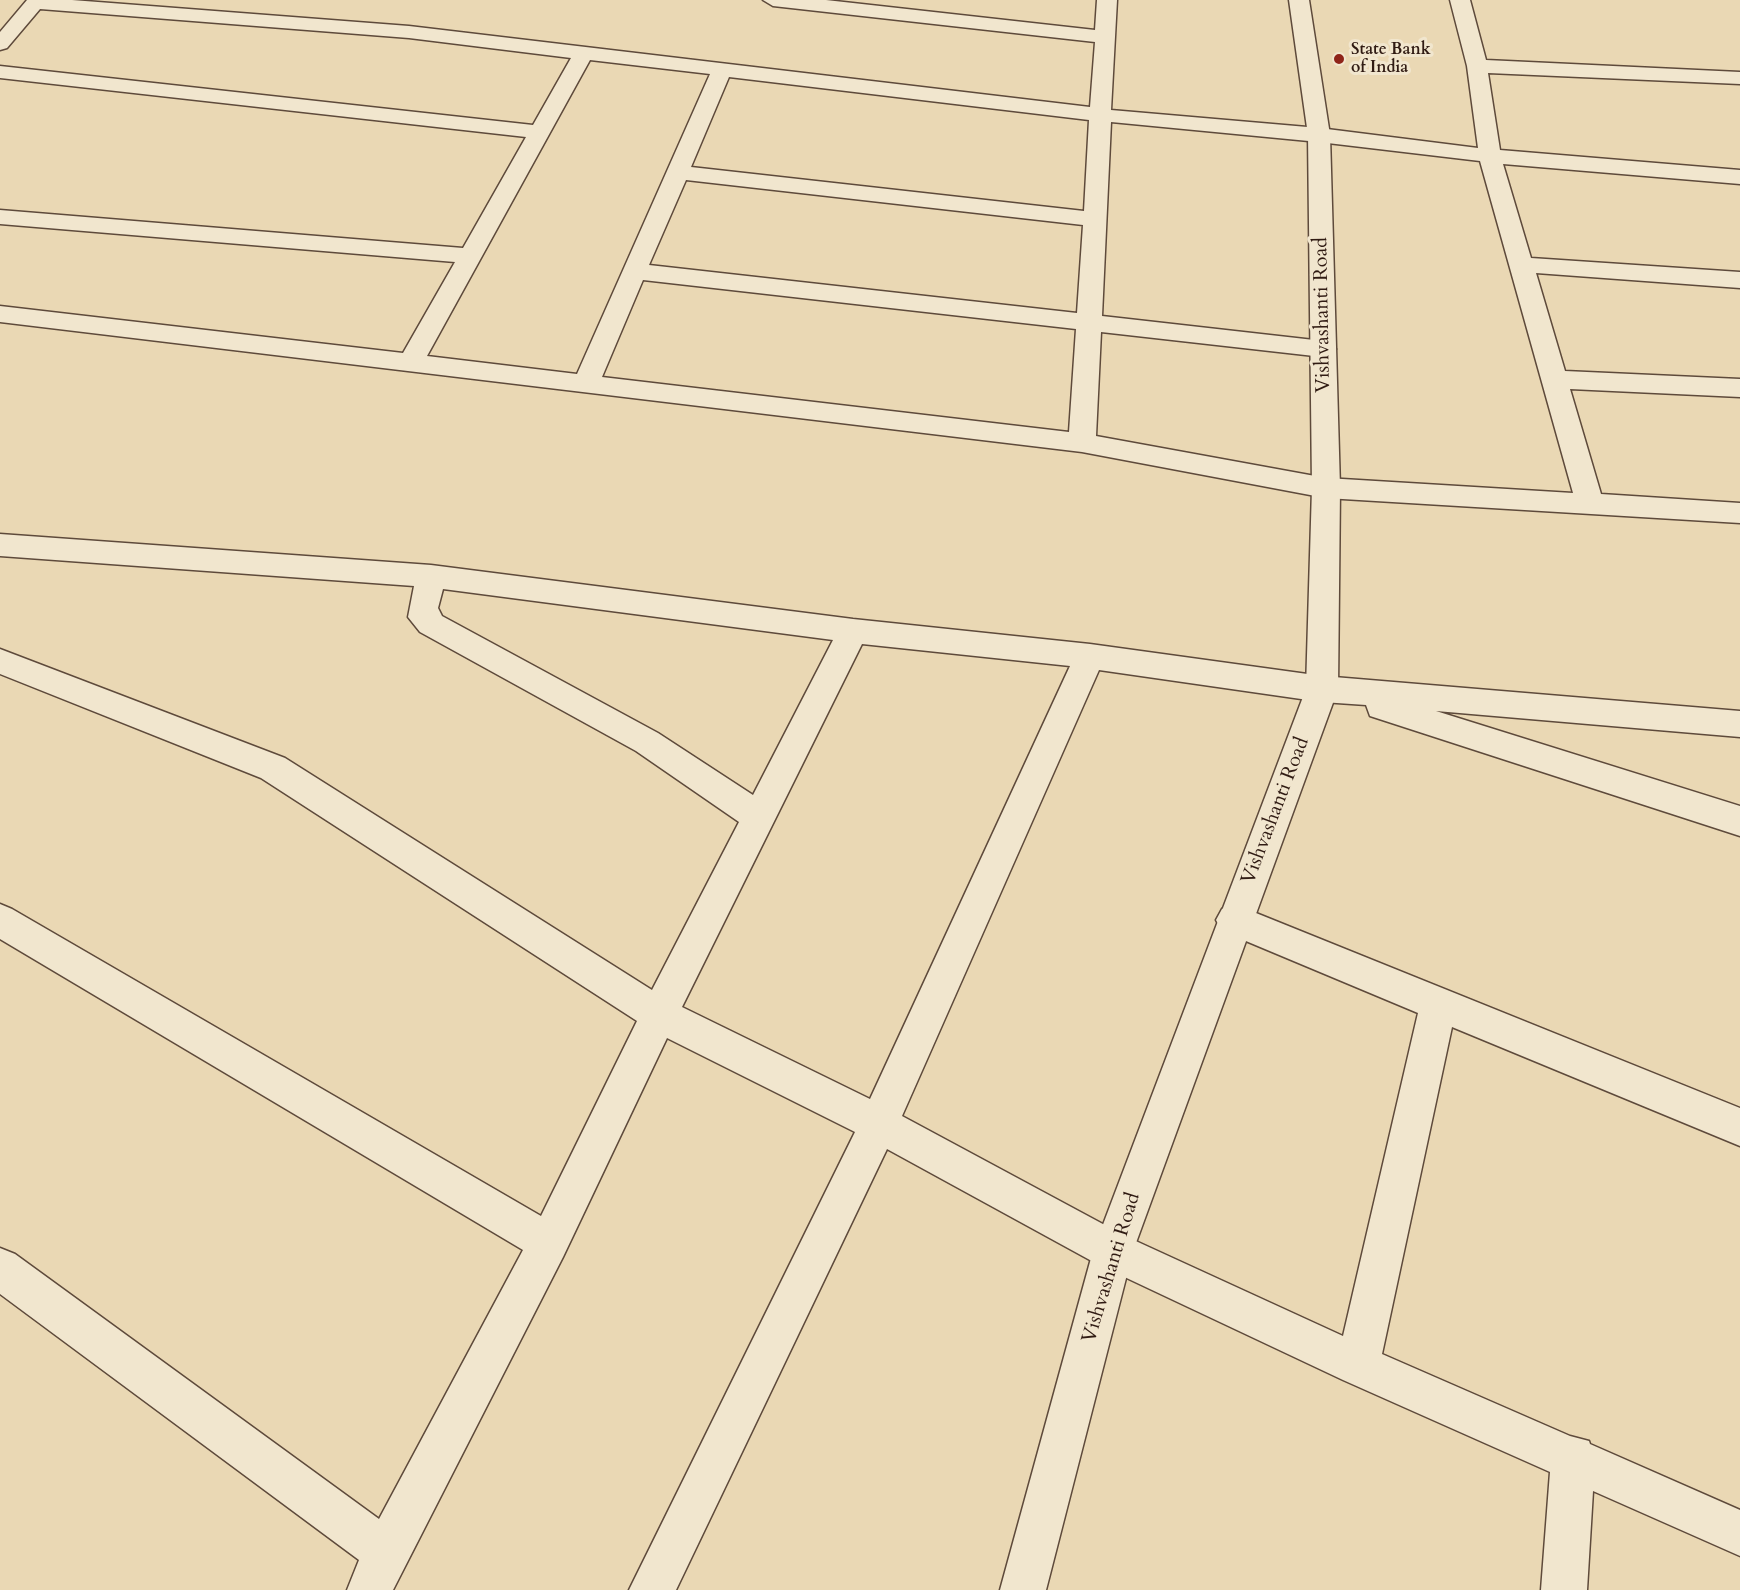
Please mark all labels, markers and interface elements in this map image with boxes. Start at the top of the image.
place label: State Bank of India [1351,40,1431,78]
marker: State Bank of India [1332,52,1346,66]
street label: Vishvashanti Road [1310,237,1336,393]
street label: Vishvashanti Road [1237,734,1315,888]
street label: Vishvashanti Road [1078,1190,1146,1346]

